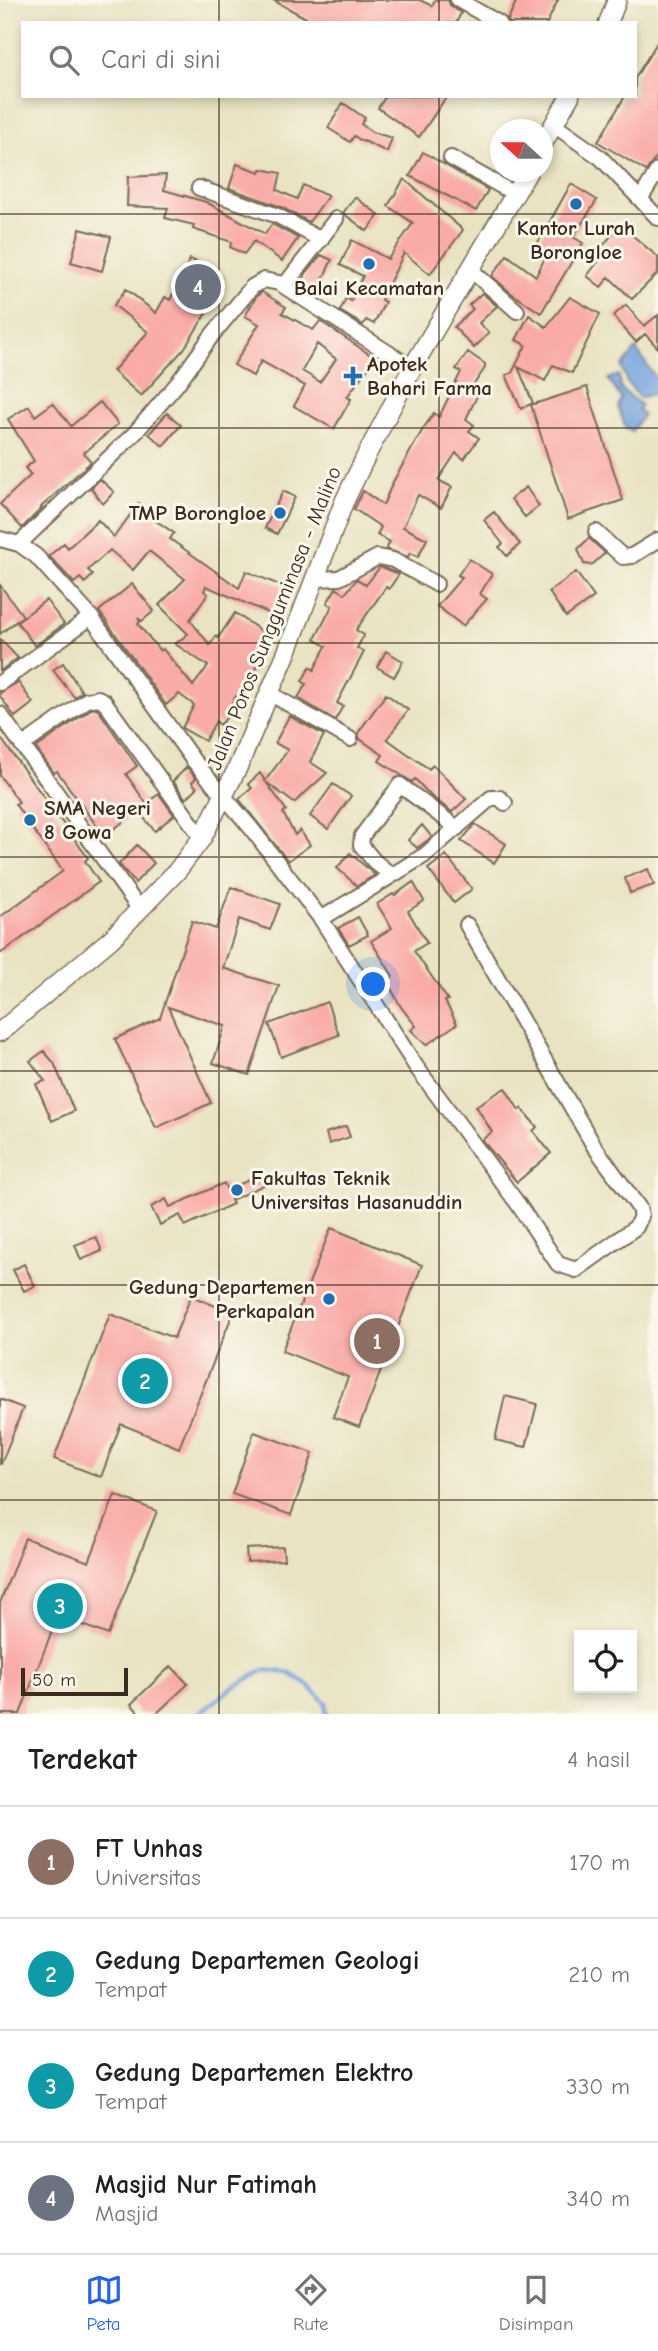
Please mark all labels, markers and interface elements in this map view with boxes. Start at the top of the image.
search box [21,21,637,98]
icon: search [45,41,83,79]
text: Cari di sini [101,45,221,75]
north arrow [490,119,553,182]
marker: Kantor Lurah Borongloe [568,196,584,212]
place label: Kantor Lurah Borongloe [517,216,635,264]
marker: Balai Kecamatan [361,256,377,272]
pin: 4 [175,261,221,313]
place label: Balai Kecamatan [294,276,444,300]
place label: Apotek Bahari Farma [367,352,492,400]
marker: Apotek Bahari Farma [345,368,361,384]
street label: Jalan Poros Sungguminasa - Malino [202,463,346,773]
place label: TMP Borongloe [129,501,266,525]
marker: TMP Borongloe [272,505,288,521]
place label: SMA Negeri 8 Gowa [44,796,151,844]
marker: SMA Negeri 8 Gowa [22,812,38,828]
your location [356,967,390,1001]
place label: Fakultas Teknik Universitas Hasanuddin [251,1166,462,1214]
marker: Fakultas Teknik Universitas Hasanuddin [229,1182,245,1198]
place label: Gedung Departemen Perkapalan [129,1275,315,1323]
marker: Gedung Departemen Perkapalan [321,1291,337,1307]
pin: 1 [354,1315,400,1367]
pin: 2 [122,1355,168,1407]
pin: 3 [37,1580,83,1632]
map controls [574,1630,637,1693]
button: locate [574,1630,637,1693]
scale bar [21,1665,128,1697]
text: 50 m [32,1669,76,1691]
text: Terdekat [28,1742,137,1777]
text: 4 hasil [567,1746,630,1773]
text: FT Unhas [95,1834,202,1864]
text: 1 [46,1849,56,1876]
text: 170 m [569,1849,630,1876]
text: Universitas [95,1864,201,1891]
text: Gedung Departemen Geologi [95,1946,419,1976]
text: 2 [45,1961,57,1988]
text: 210 m [568,1961,630,1988]
text: Tempat [95,1976,166,2003]
text: Gedung Departemen Elektro [95,2058,414,2088]
text: 3 [45,2073,57,2100]
text: 330 m [566,2073,630,2100]
text: Tempat [95,2088,166,2115]
text: Masjid Nur Fatimah [95,2170,317,2200]
text: 4 [46,2185,56,2212]
text: 340 m [567,2185,630,2212]
text: Masjid [95,2200,159,2227]
tab: Peta [85,2271,123,2335]
tab: Rute [292,2271,330,2335]
tab: Disimpan [499,2271,573,2335]

